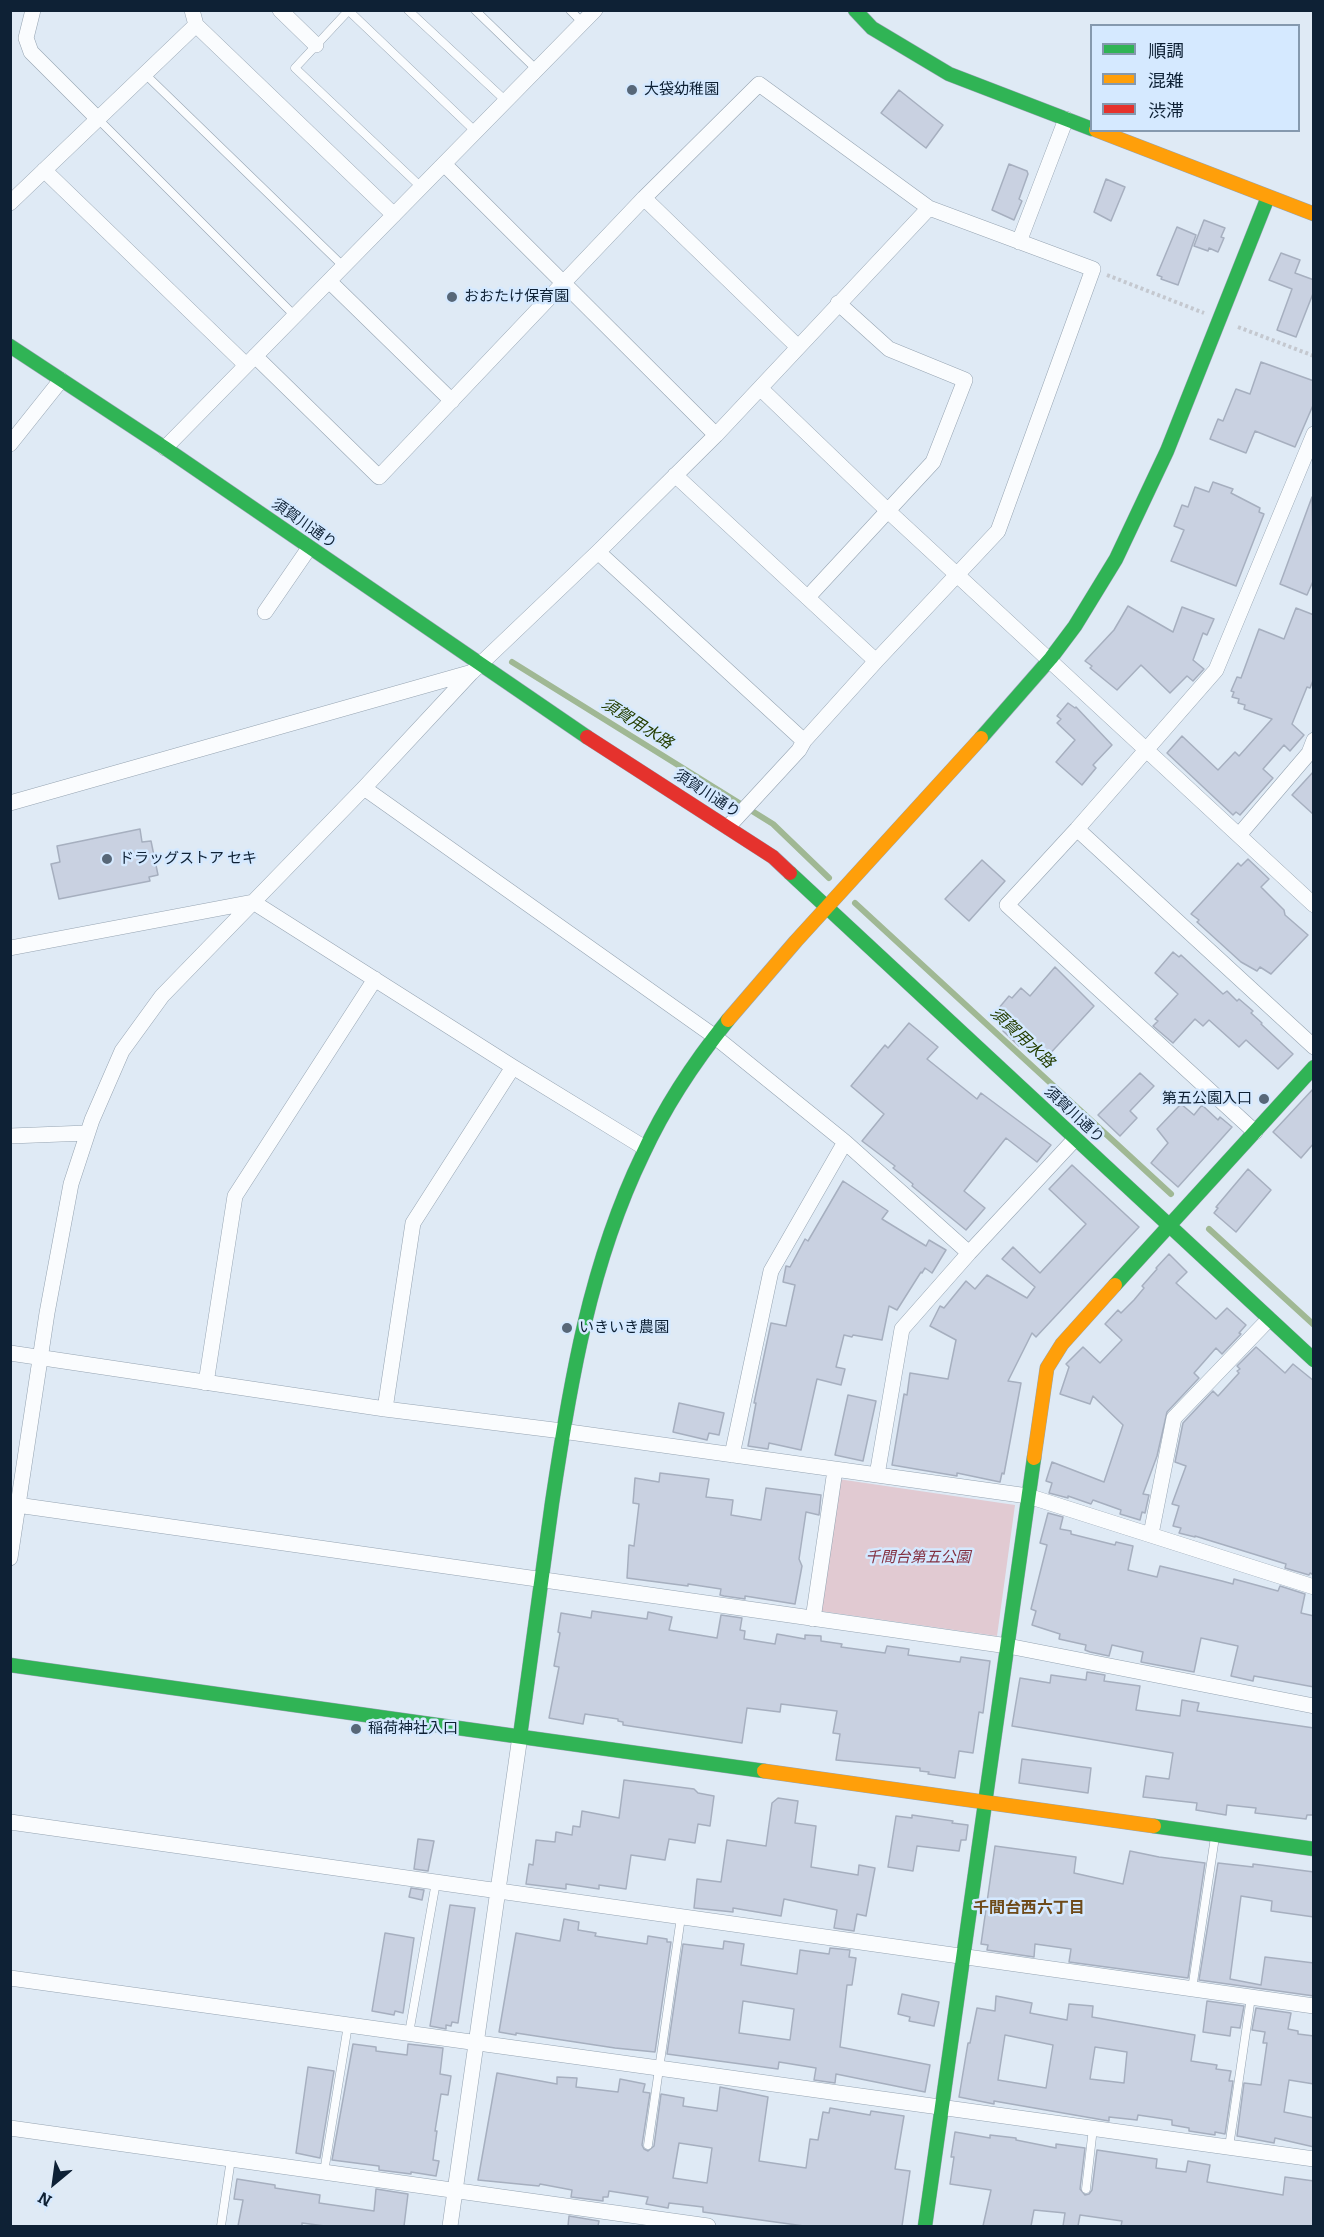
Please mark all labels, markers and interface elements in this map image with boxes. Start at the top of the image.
legend [1090,24,1300,132]
text: 順調 [1148,40,1184,62]
text: 混雑 [1148,70,1184,92]
place label: 大袋幼稚園 [644,81,719,99]
marker: 大袋幼稚園 [625,83,639,97]
text: 渋滞 [1148,100,1184,122]
place label: おおたけ保育園 [464,288,569,306]
marker: おおたけ保育園 [445,290,459,304]
street label: 須賀川通り [268,495,340,553]
water label: 須賀用水路 [598,695,676,753]
street label: 須賀川通り [671,766,743,822]
place label: ドラッグストア セキ [119,850,257,868]
marker: ドラッグストア セキ [100,852,114,866]
water label: 須賀用水路 [986,1004,1058,1072]
street label: 須賀川通り [1040,1083,1108,1147]
place label: 第五公園入口 [1162,1090,1252,1108]
marker: 第五公園入口 [1257,1092,1271,1106]
place label: いきいき農園 [579,1319,669,1337]
marker: いきいき農園 [560,1321,574,1335]
park label: 千間台第五公園 [866,1549,970,1567]
place label: 稲荷神社入口 [368,1720,458,1738]
marker: 稲荷神社入口 [349,1722,363,1736]
district label: 千間台西六丁目 [973,1899,1085,1919]
north arrow [24,2153,84,2213]
text: N [35,2188,55,2210]

